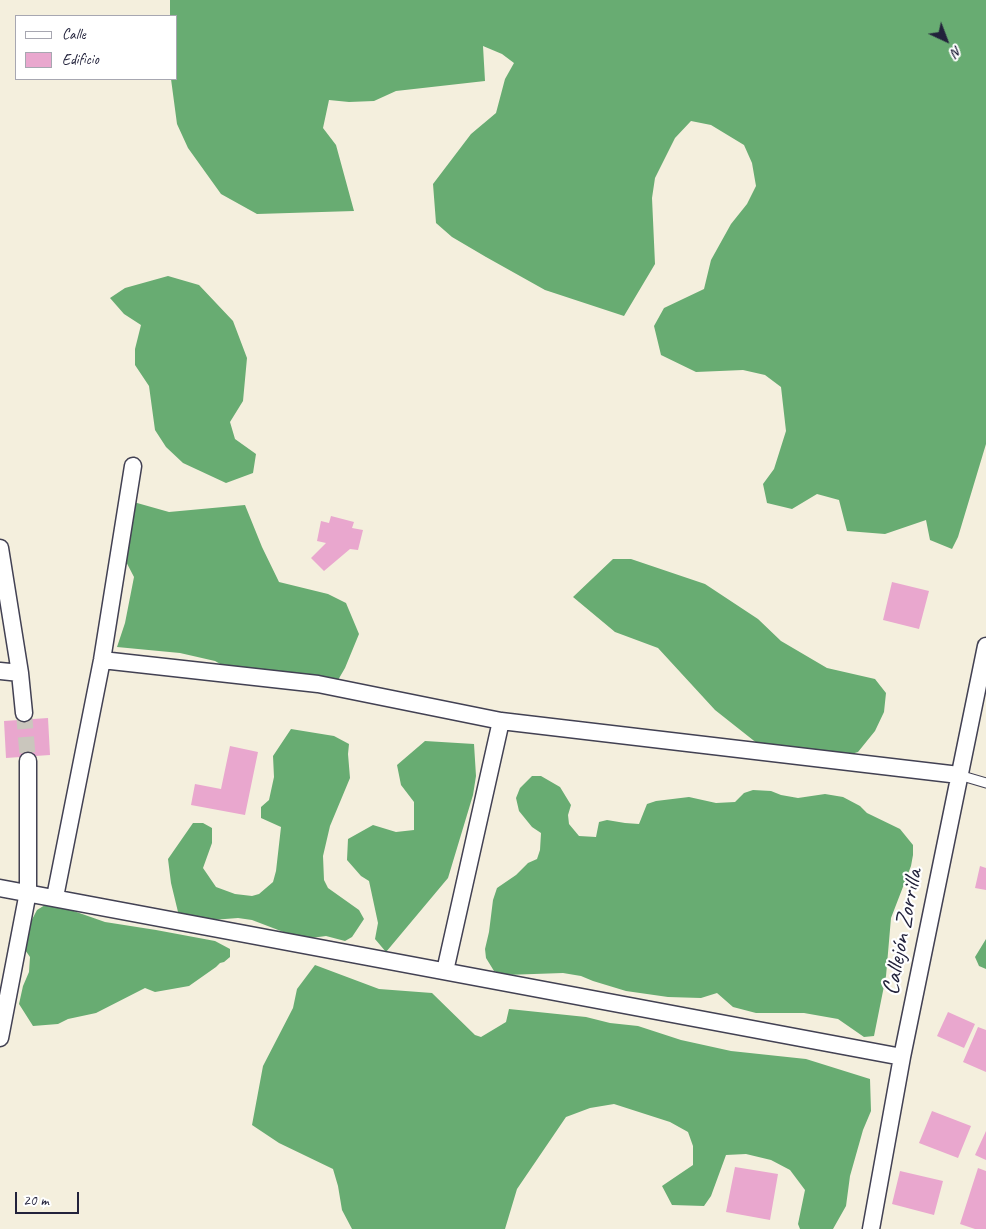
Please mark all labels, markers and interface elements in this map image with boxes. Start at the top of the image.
legend [15,15,178,80]
north arrow [921,15,971,65]
text: Calle [62,25,86,44]
text: N [948,42,966,61]
text: Edificio [62,50,99,69]
street label: Callejón Zorrilla [877,867,929,997]
scale bar [18,1182,81,1214]
text: 20 m [23,1191,49,1210]

